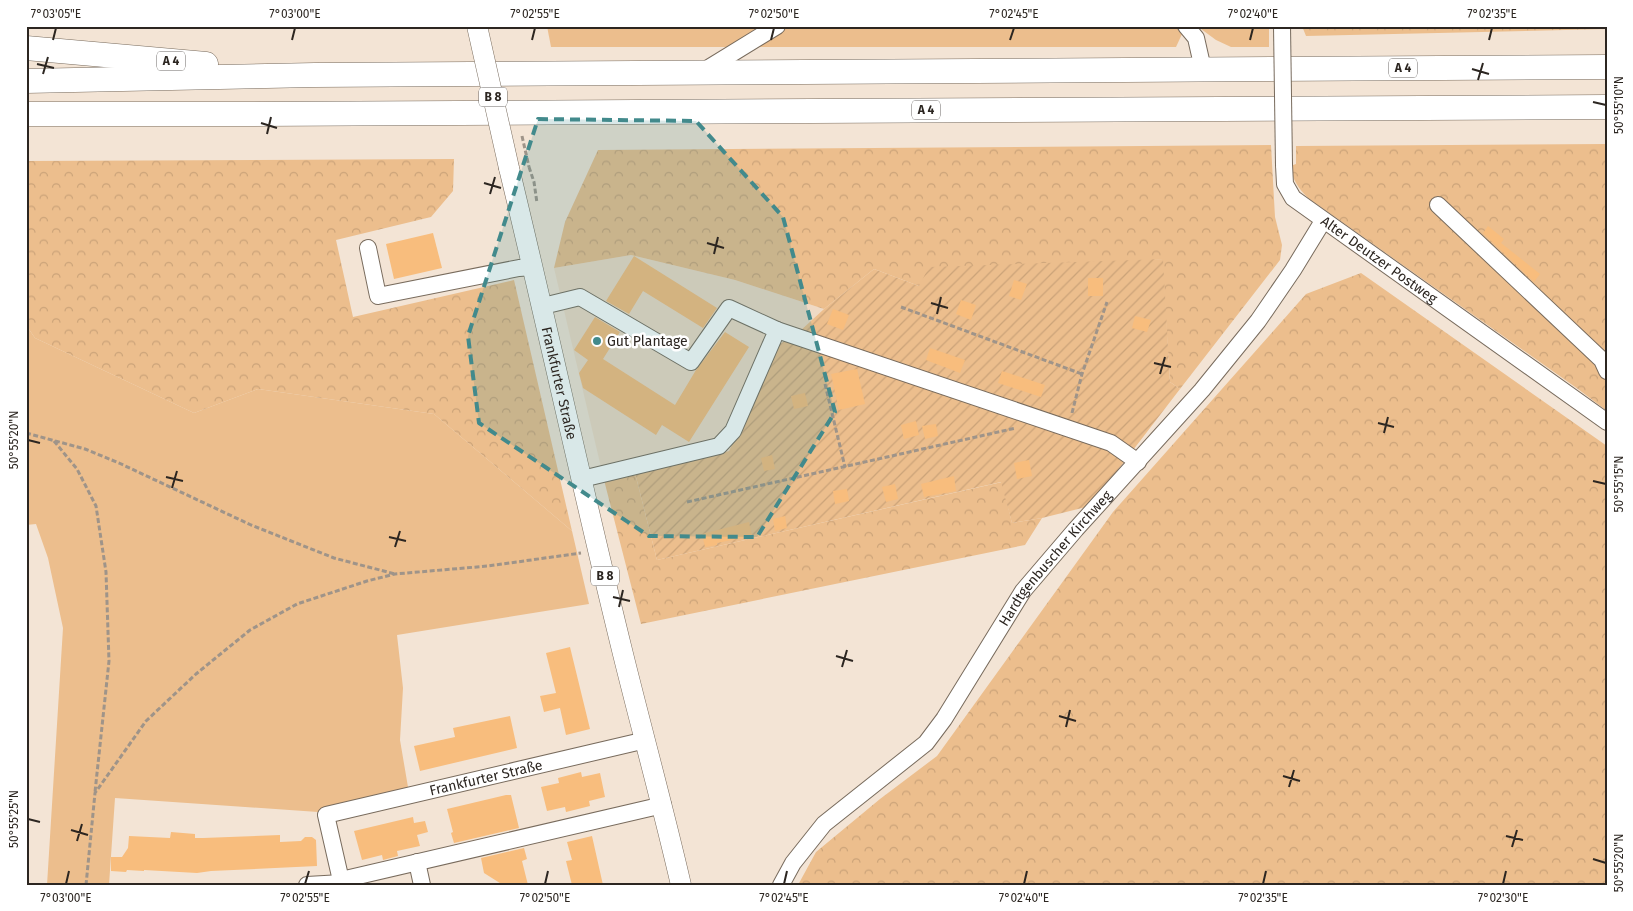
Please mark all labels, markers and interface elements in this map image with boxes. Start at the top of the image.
text: 7°03'05"E [31,7,81,21]
text: 7°03'00"E [269,7,321,21]
text: 7°02'55"E [510,7,560,21]
text: 7°02'50"E [749,7,799,21]
text: 7°02'45"E [989,7,1039,21]
text: 7°02'40"E [1228,7,1278,21]
text: 7°02'35"E [1467,7,1517,21]
road number: A 4 [157,51,185,70]
road number: A 4 [1389,58,1417,78]
text: 50°55'10"N [1612,76,1626,134]
road number: B 8 [479,88,507,106]
road number: A 4 [912,100,940,120]
street label: Alter Deutzer Postweg [1317,213,1441,308]
street label: Frankfurter Straße [538,325,580,441]
place label: Gut Plantage [607,333,688,350]
marker: Gut Plantage [591,335,603,347]
text: 50°55'20"N [7,411,21,469]
text: 50°55'15"N [1612,455,1626,513]
street label: Hardtgenbuscher Kirchweg [995,487,1116,629]
road number: B 8 [591,566,619,586]
street label: Frankfurter Straße [428,757,544,799]
text: 50°55'25"N [7,790,21,848]
text: 50°55'20"N [1612,834,1626,892]
text: 7°03'00"E [40,891,92,905]
text: 7°02'55"E [280,891,330,905]
text: 7°02'50"E [520,891,570,905]
text: 7°02'45"E [759,891,809,905]
text: 7°02'40"E [999,891,1049,905]
text: 7°02'35"E [1238,891,1288,905]
text: 7°02'30"E [1478,891,1528,905]

